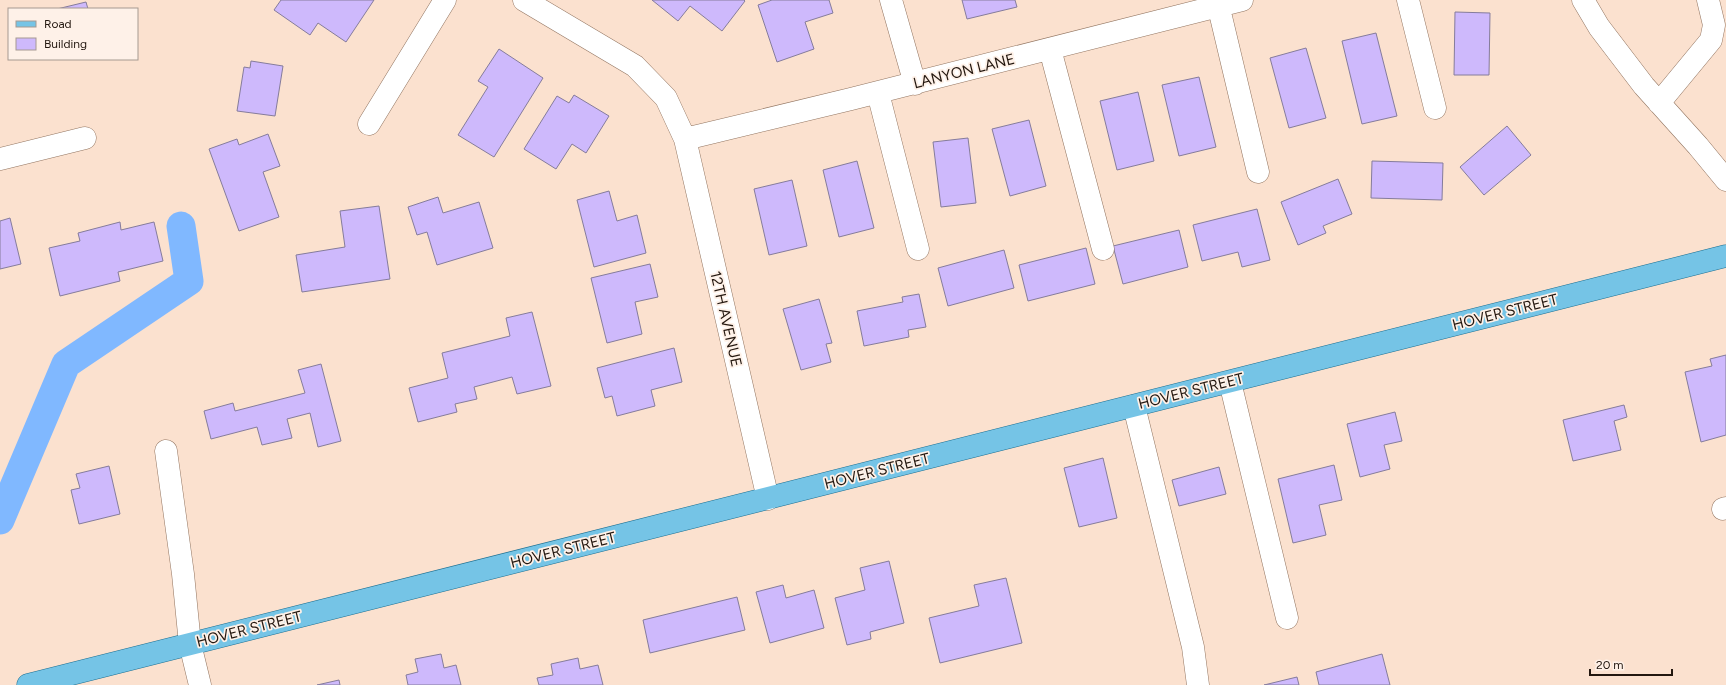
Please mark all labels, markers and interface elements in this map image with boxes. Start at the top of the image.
legend [8,8,138,60]
text: Road [44,17,72,31]
text: Building [44,37,87,51]
street label: LANYON LANE [911,50,1017,92]
street label: 12TH AVENUE [706,269,746,369]
street label: HOVER STREET [1450,290,1560,334]
street label: HOVER STREET [1136,369,1246,413]
street label: HOVER STREET [822,449,932,493]
street label: HOVER STREET [508,528,618,572]
street label: HOVER STREET [194,607,304,651]
scale bar [1590,651,1672,677]
text: 20 m [1596,658,1624,672]

